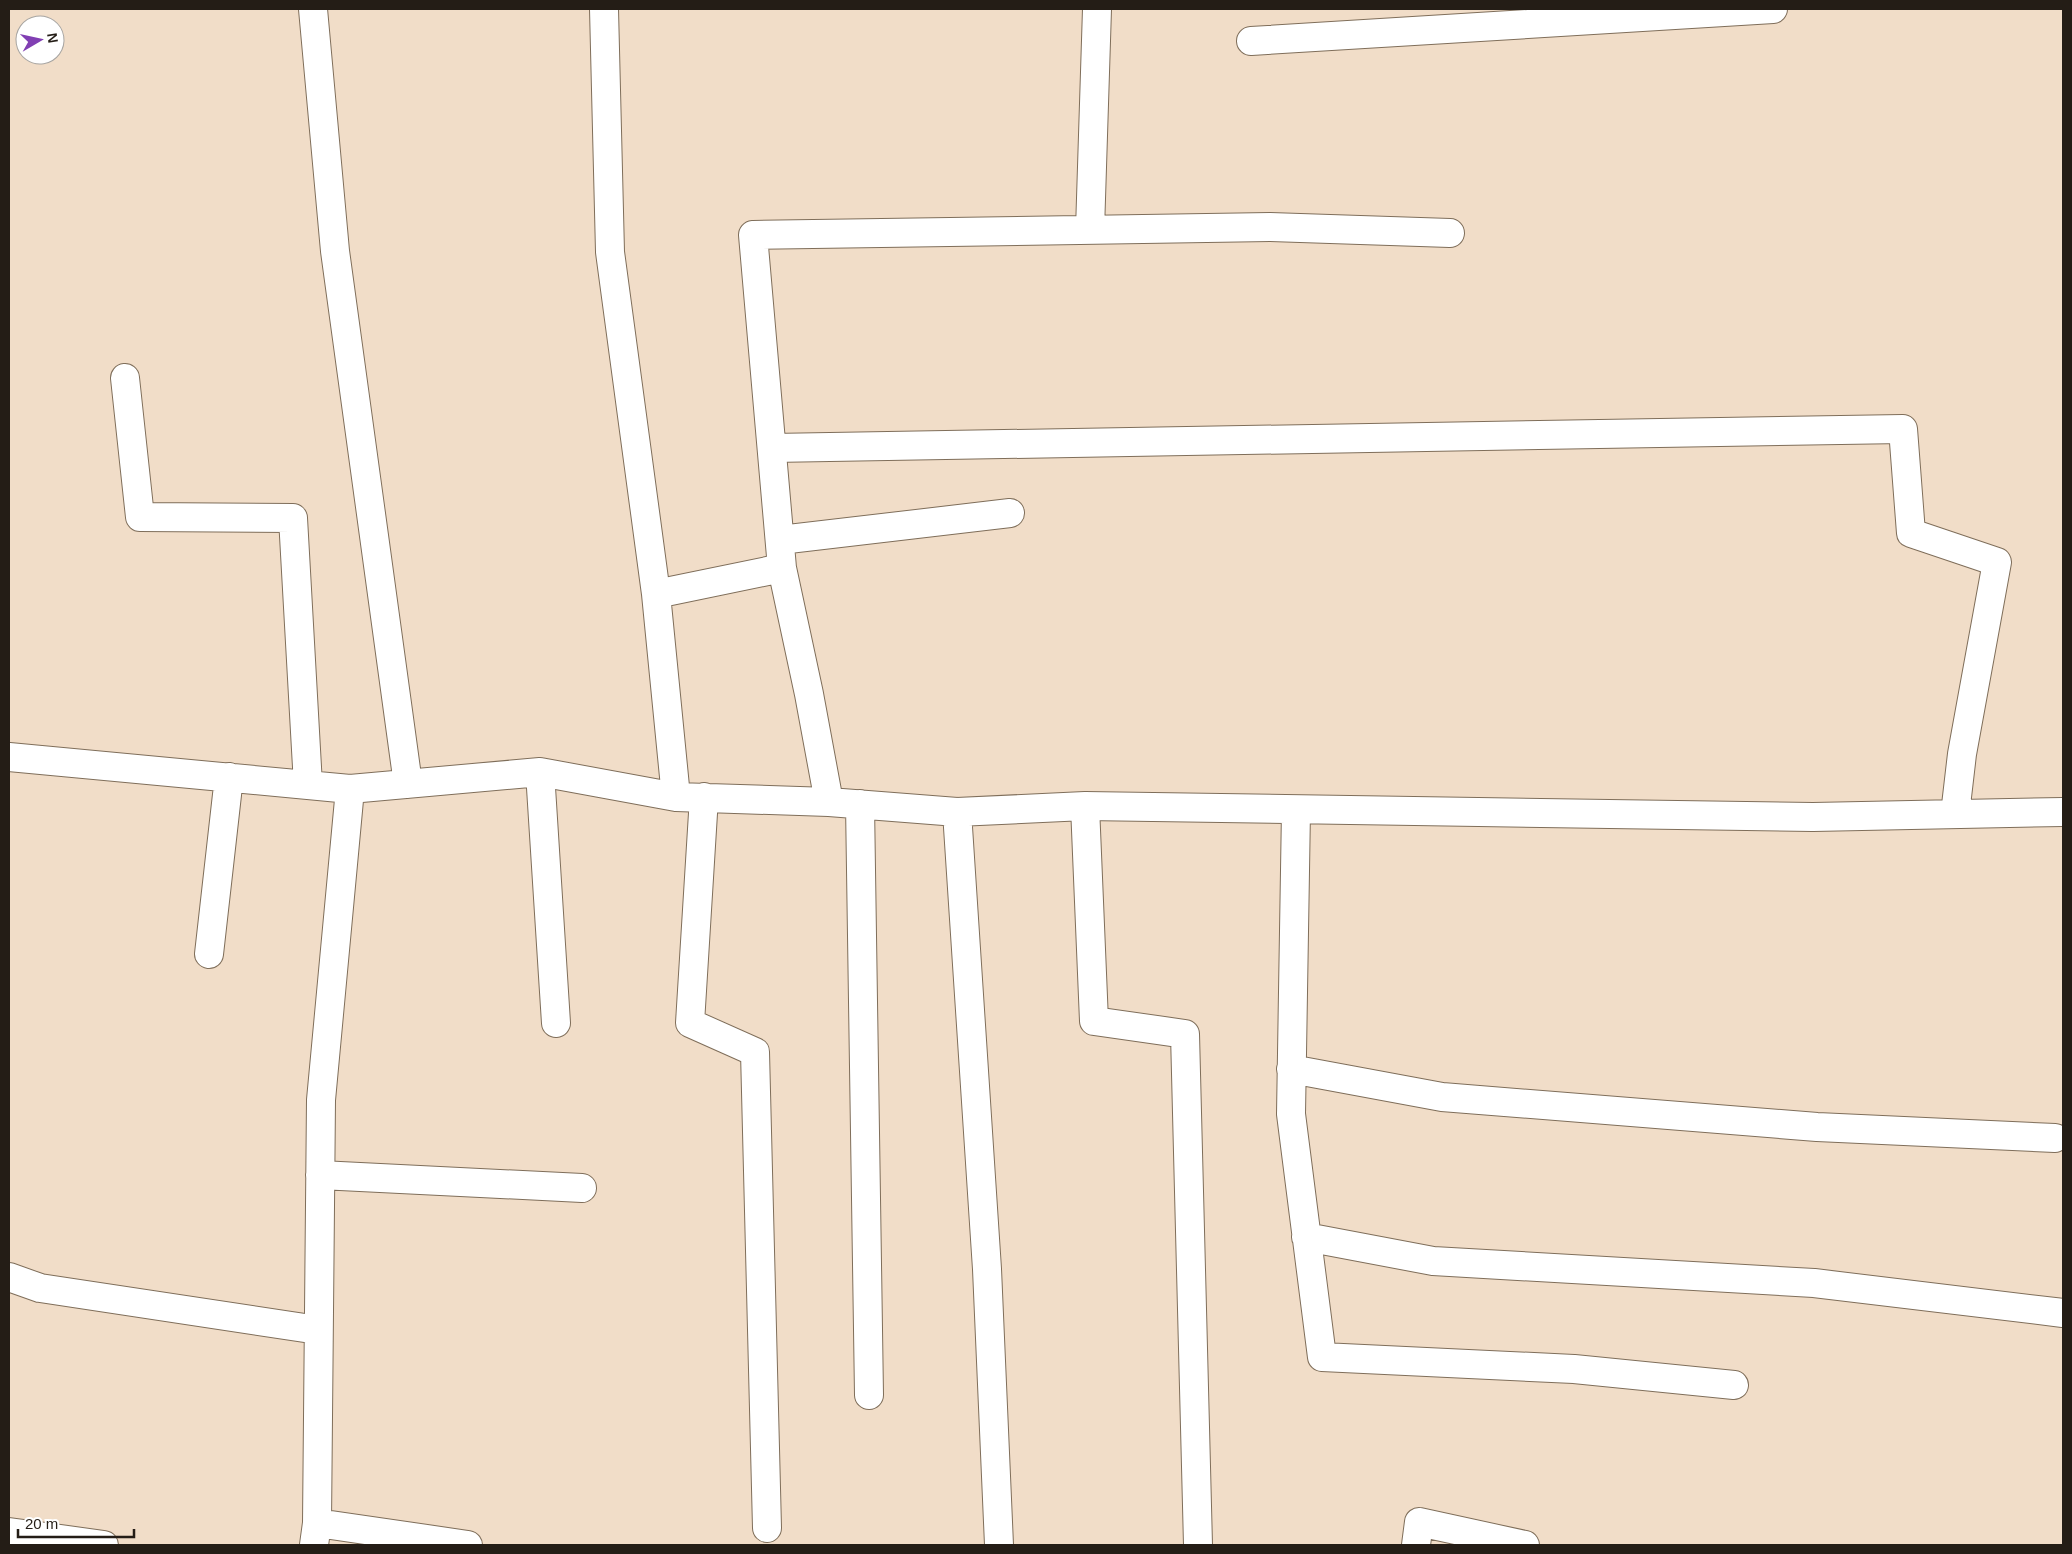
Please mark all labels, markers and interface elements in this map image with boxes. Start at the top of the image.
north arrow [15,15,65,65]
text: N [44,32,62,44]
scale bar [18,1506,134,1538]
text: 20 m [25,1515,58,1532]

